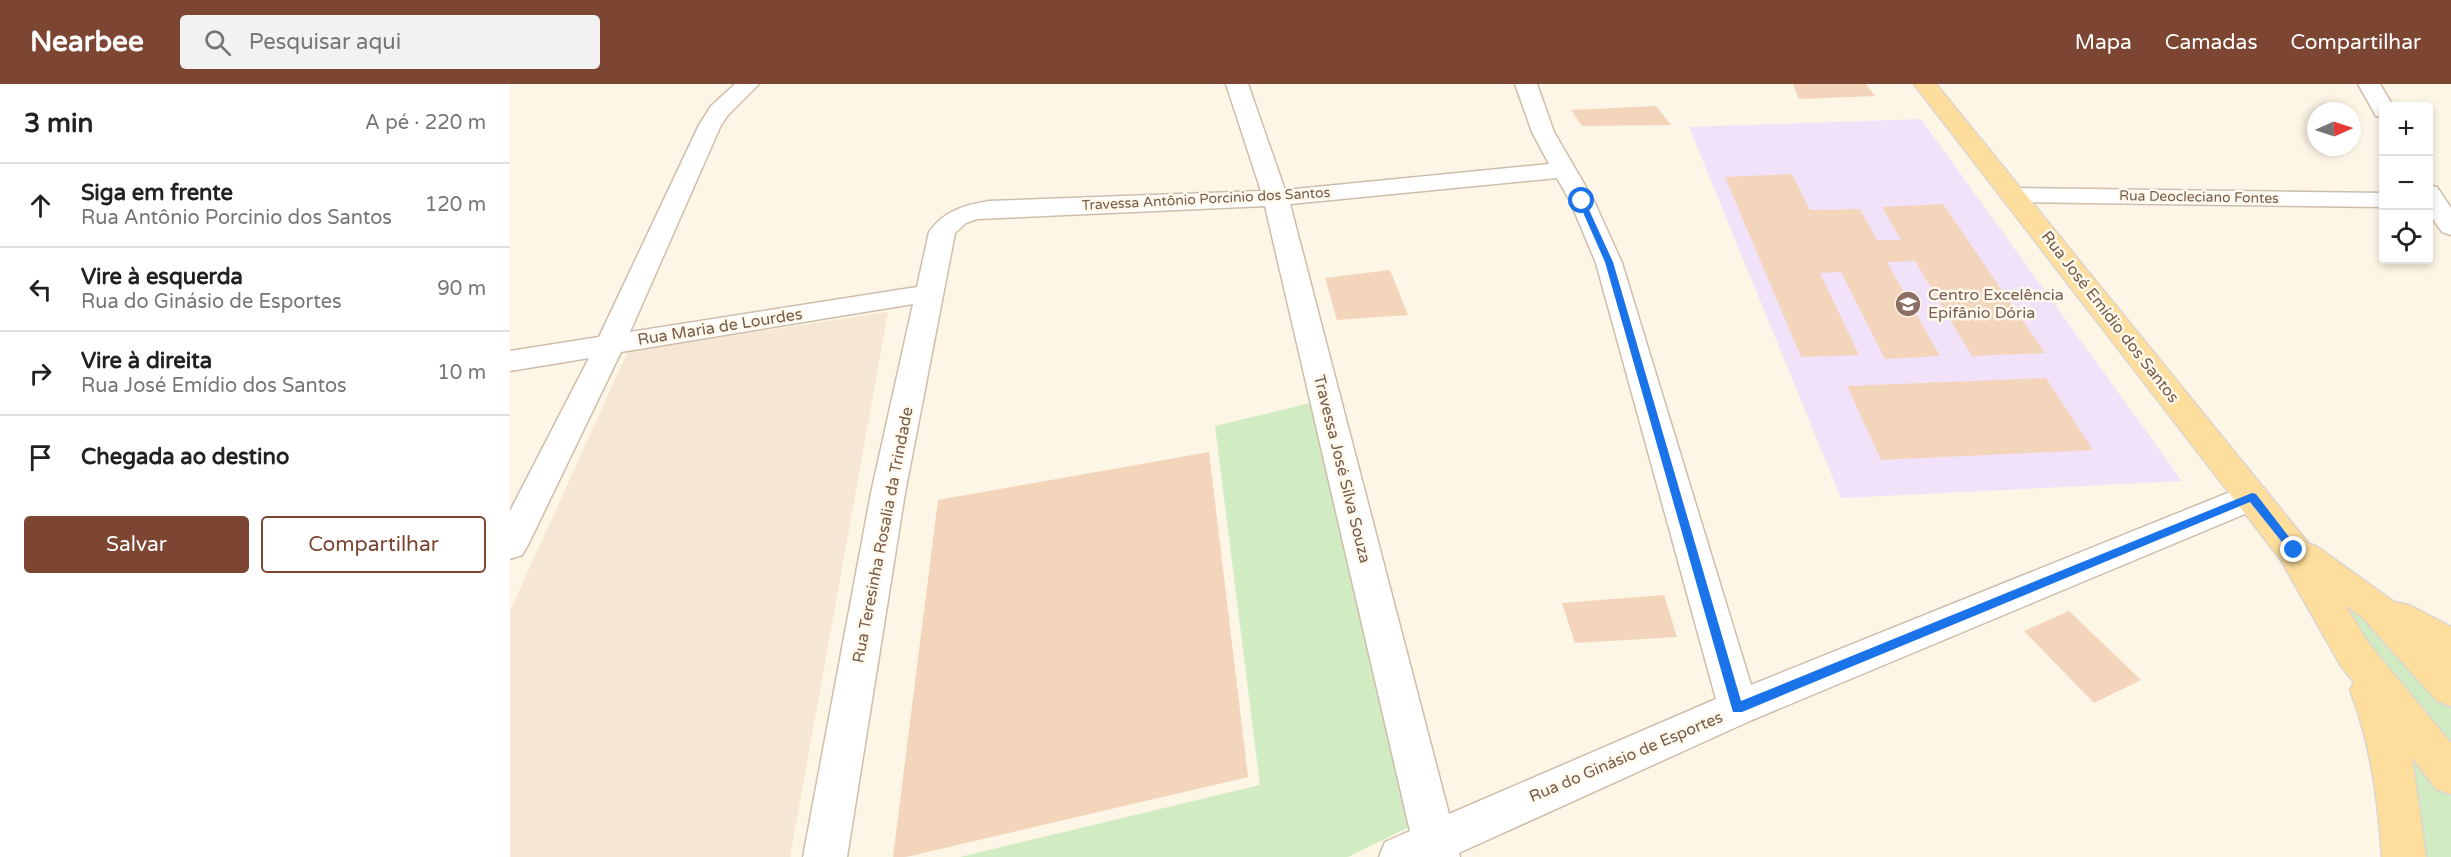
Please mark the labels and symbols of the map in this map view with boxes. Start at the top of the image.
north arrow [2307,102,2361,156]
street label: Travessa Antônio Porcinio dos Santos [1081,184,1331,214]
route start [1568,187,1594,213]
street label: Rua Deocleciano Fontes [2119,187,2279,207]
street label: Rua José Emídio dos Santos [2037,227,2183,407]
place label: Centro Excelência Epifânio Dória [1928,285,2064,323]
school or university icon: Centro Excelência Epifânio Dória [1893,289,1923,319]
street label: Rua Maria de Lourdes [636,304,804,350]
street label: Travessa José Silva Souza [1309,373,1375,565]
street label: Rua Teresinha Rosalia da Trindade [848,405,918,665]
route end [2280,536,2306,562]
street label: Rua do Ginásio de Esportes [1526,707,1726,807]

